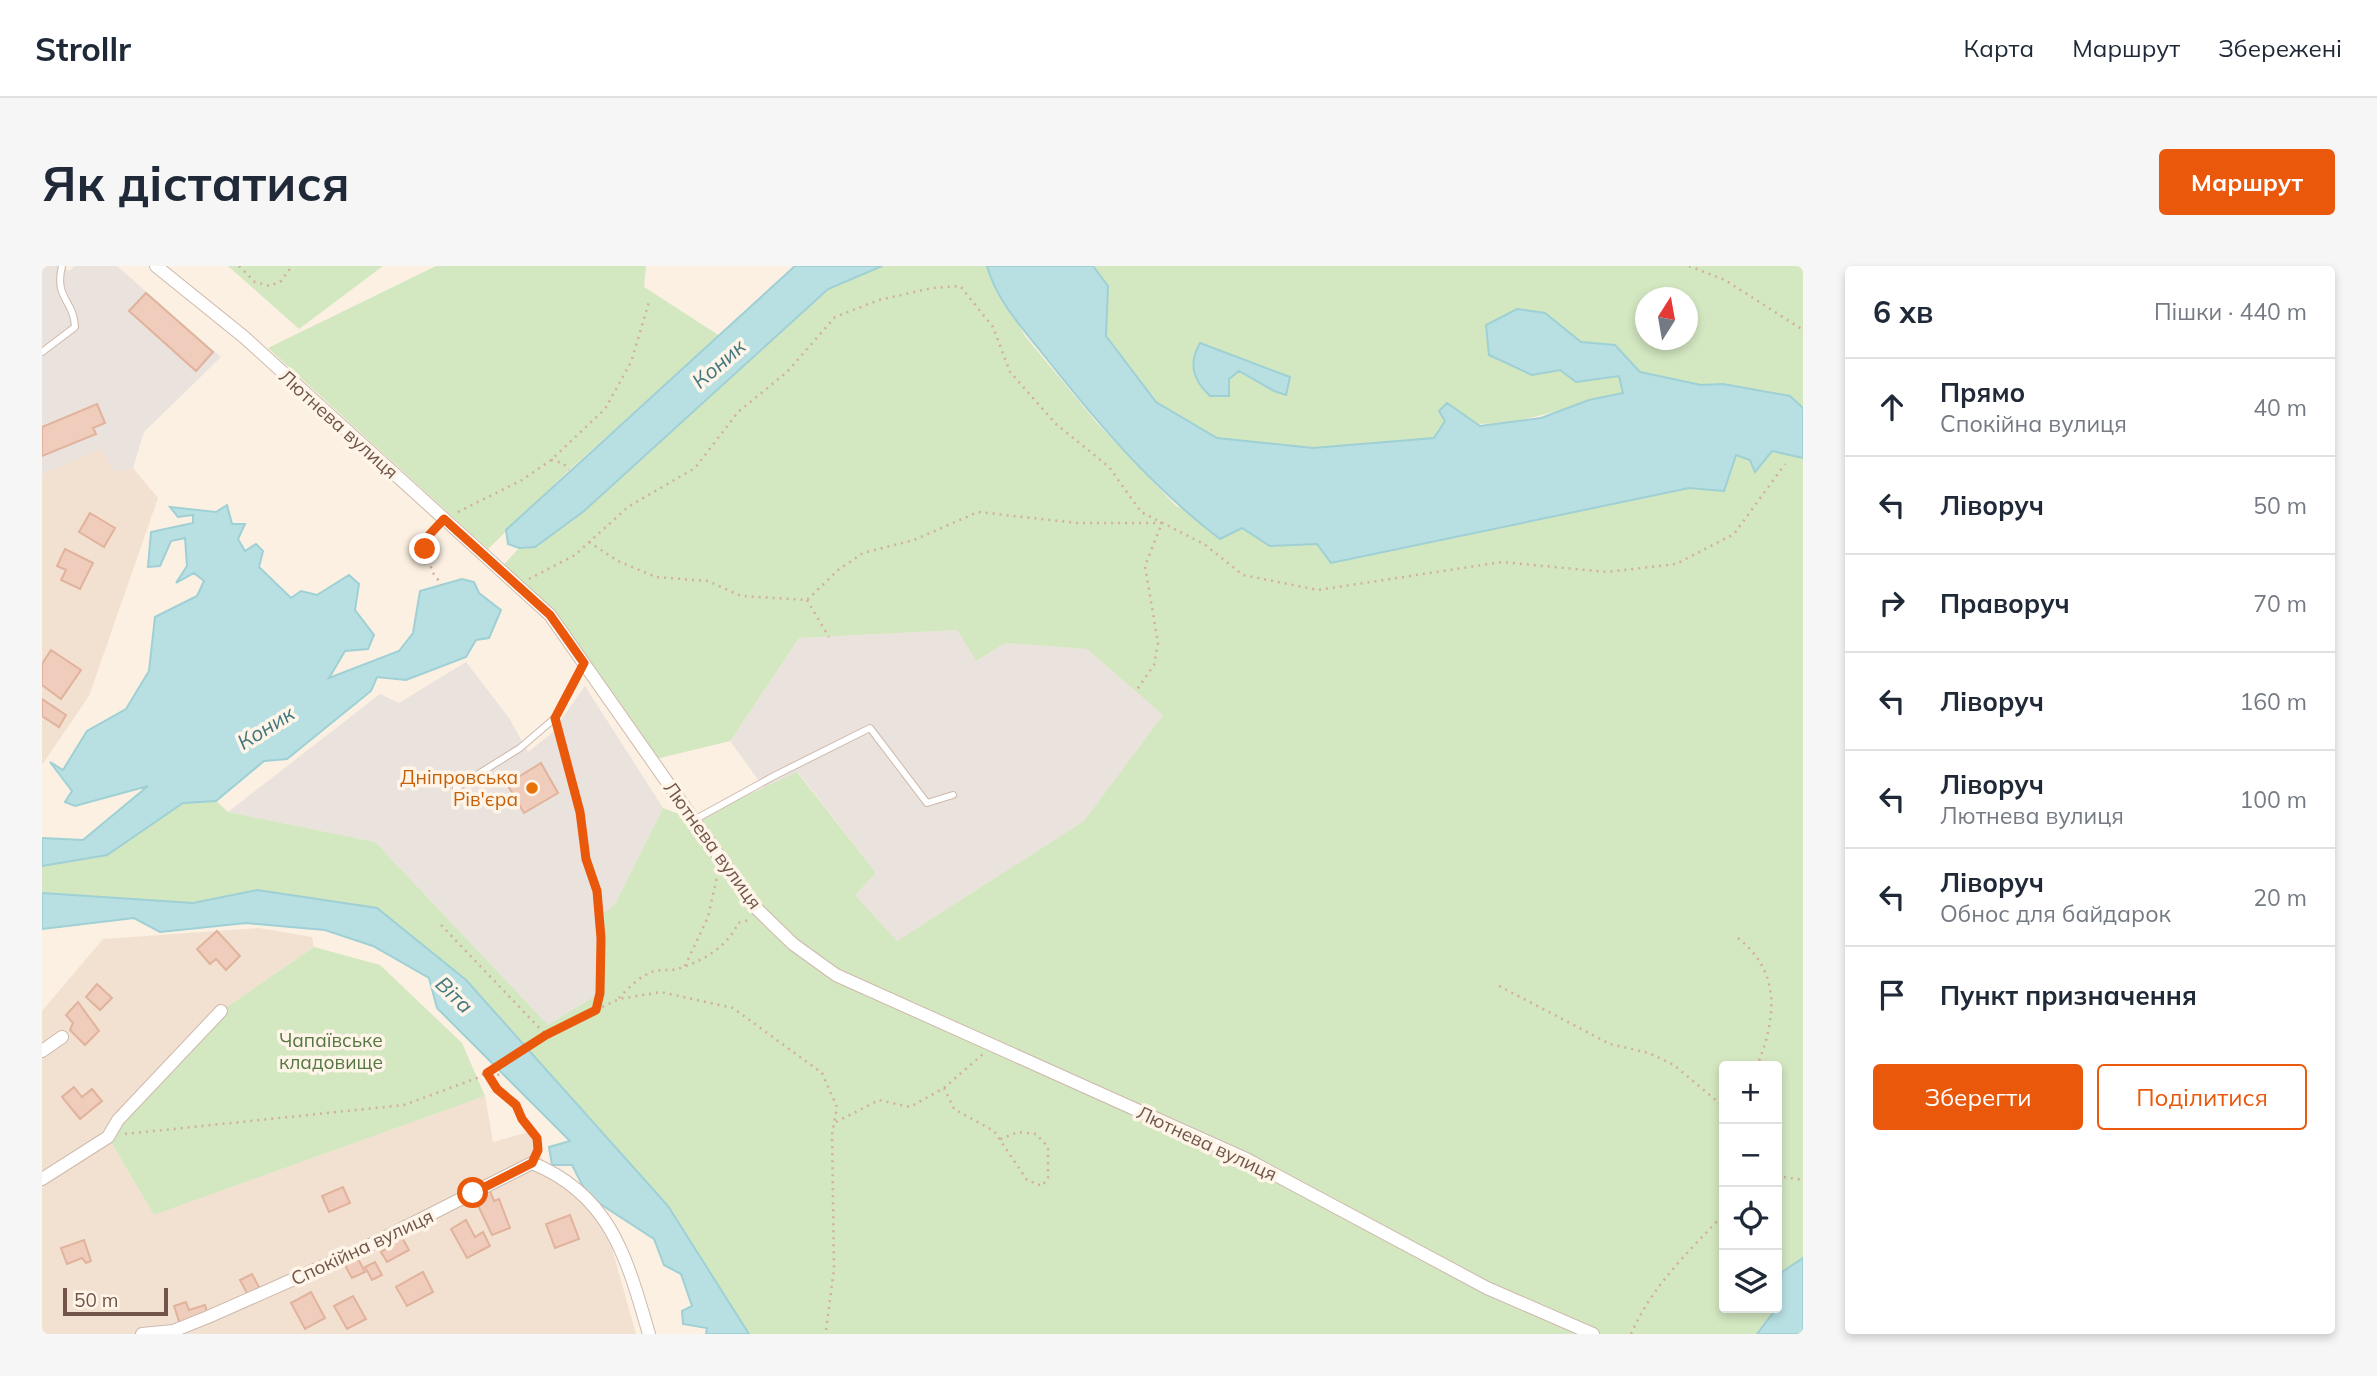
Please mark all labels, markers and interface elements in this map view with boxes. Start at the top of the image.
text: Strollr [35,28,131,69]
text: Карта [1964,33,2034,63]
text: Маршрут [2072,33,2180,63]
text: Збережені [2218,33,2342,63]
button: Маршрут [2159,149,2335,215]
text: Як дістатися [42,152,350,213]
north arrow [1635,287,1698,350]
text: 6 хв [1873,293,1933,331]
text: Пішки · 440 m [2154,297,2307,326]
water label: Коник [686,333,751,393]
street label: Лютнева вулиця [275,364,403,484]
text: Прямо [1940,376,2025,409]
icon: ahead [1873,388,1911,426]
text: 40 m [2253,393,2307,422]
text: Спокійна вулиця [1940,409,2127,438]
icon: left [1873,486,1911,524]
text: Ліворуч [1940,489,2044,522]
text: 50 m [2253,491,2307,520]
route end [409,533,440,564]
icon: right [1873,584,1911,622]
text: Праворуч [1940,587,2070,620]
text: 70 m [2253,589,2307,618]
icon: left [1873,682,1911,720]
text: Ліворуч [1940,685,2044,718]
text: 160 m [2239,687,2307,716]
water label: Коник [232,699,299,755]
place label: Дніпровська Рів'єра [400,765,518,811]
text: Ліворуч [1940,768,2044,801]
street label: Лютнева вулиця [659,776,767,914]
marker: Дніпровська Рів'єра [524,780,540,796]
icon: left [1873,780,1911,818]
text: 100 m [2239,785,2307,814]
text: Лютнева вулиця [1940,801,2124,830]
text: Ліворуч [1940,866,2044,899]
icon: left [1873,878,1911,916]
text: 20 m [2253,883,2307,912]
text: Обнос для байдарок [1940,899,2171,928]
water label: Віта [431,970,479,1018]
icon: arrive [1873,976,1911,1014]
text: Пункт призначення [1940,979,2197,1012]
park label: Чапаївське кладовище [279,1028,383,1074]
map controls [1719,1061,1782,1313]
button: + [1719,1061,1782,1124]
button: Зберегти [1873,1064,2083,1130]
button: Поділитися [2097,1064,2307,1130]
street label: Лютнева вулиця [1133,1100,1281,1186]
button: − [1719,1124,1782,1187]
route start [457,1177,488,1208]
button: locate [1719,1187,1782,1250]
street label: Спокійна вулиця [287,1204,437,1290]
button: layers [1719,1250,1782,1313]
scale bar [63,1285,168,1317]
text: 50 m [74,1288,118,1312]

